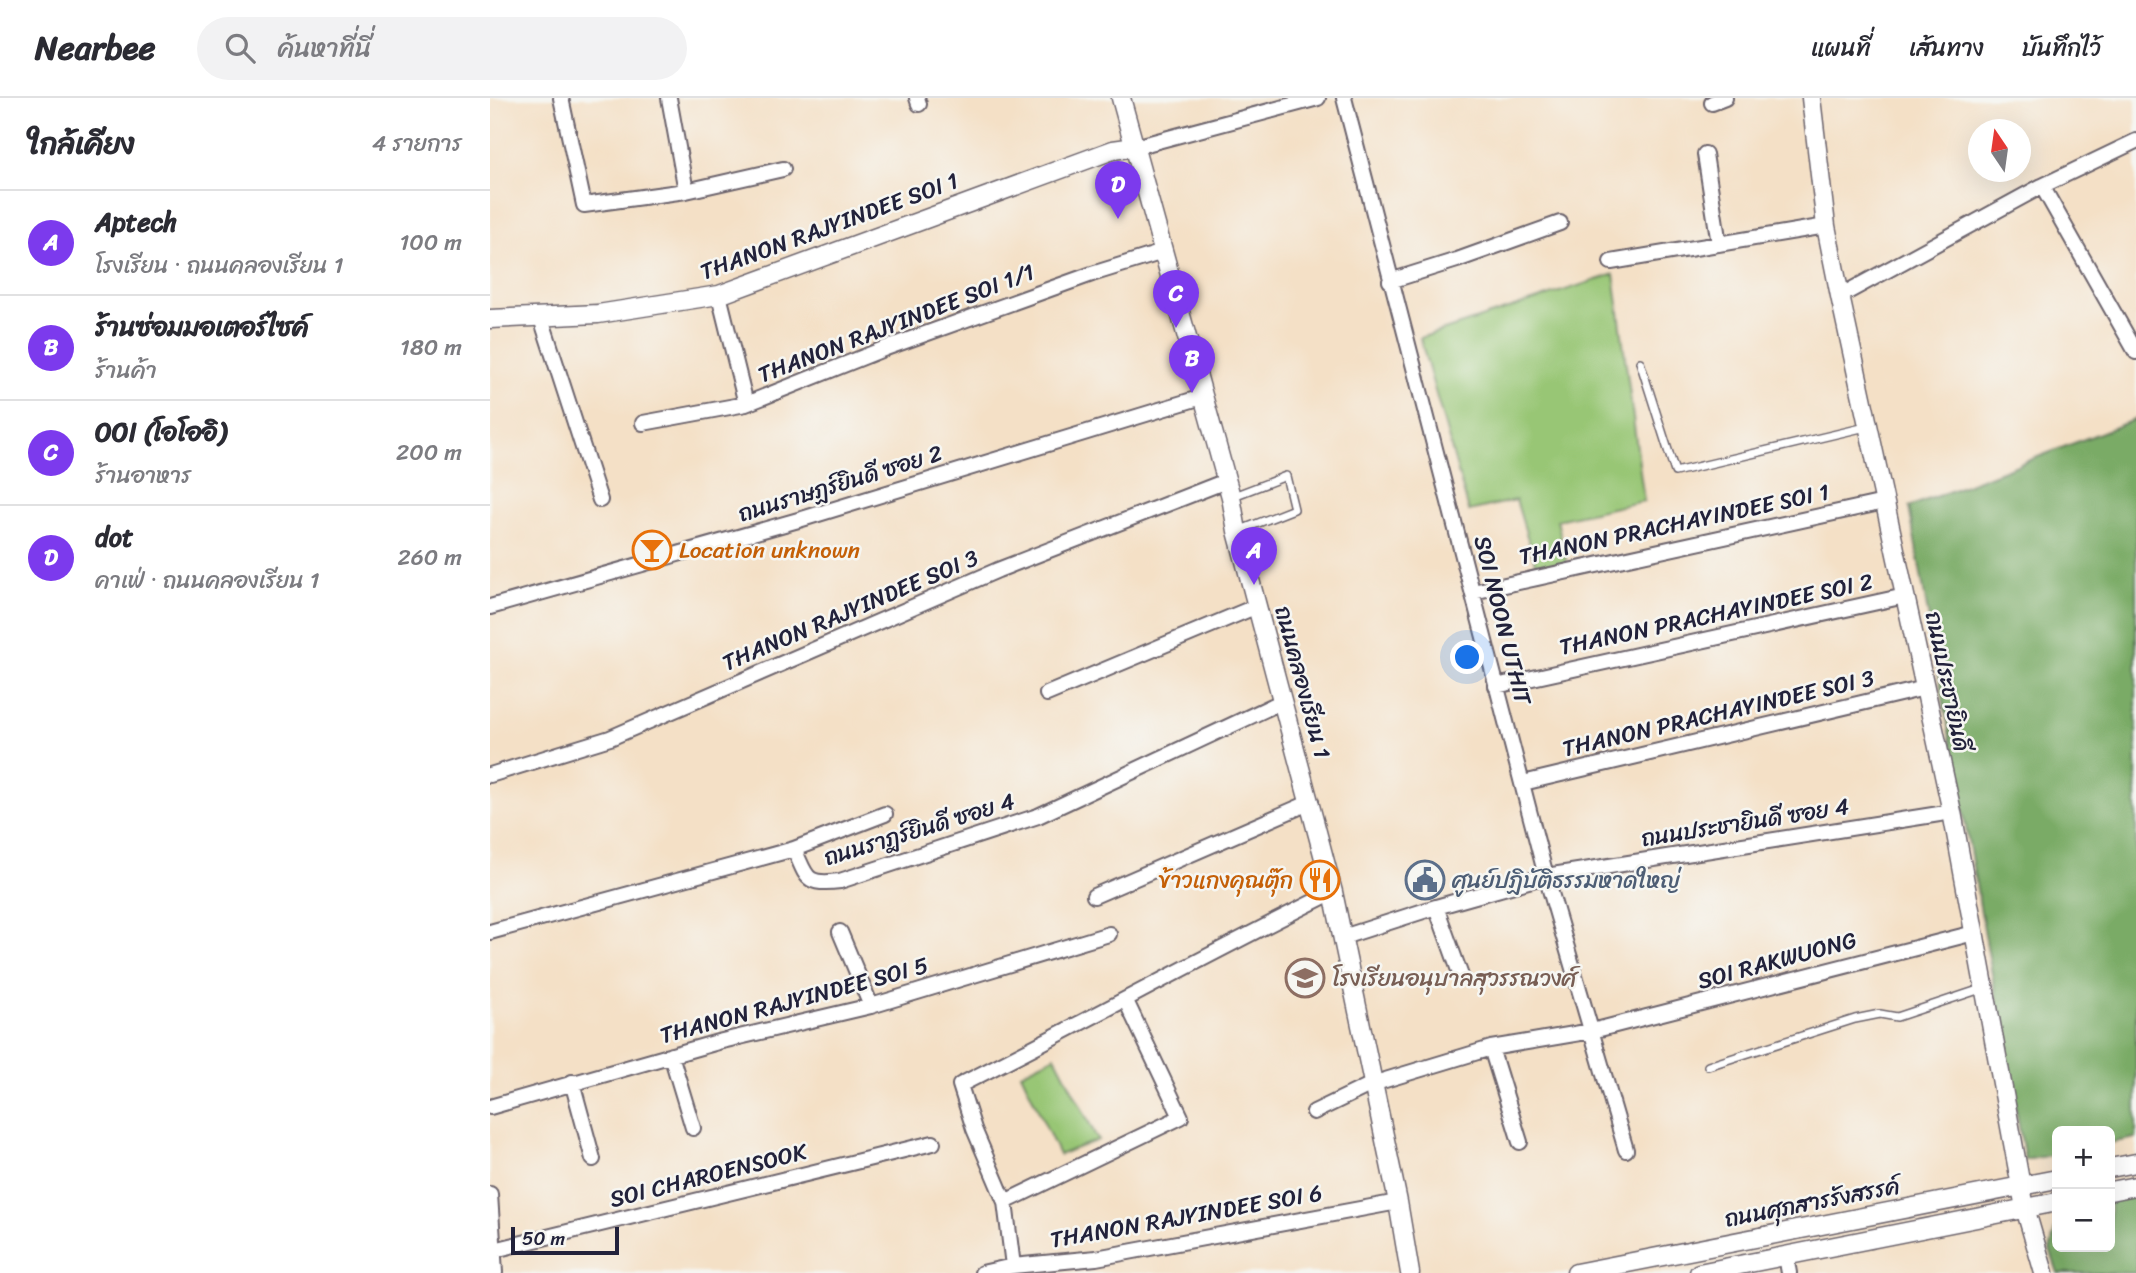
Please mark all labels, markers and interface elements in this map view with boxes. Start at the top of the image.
search box [197,17,687,80]
text: Nearbee [35,19,155,77]
text: ค้นหาที่นี่ [277,25,371,71]
text: แผนที่ [1811,27,1871,69]
text: เส้นทาง [1909,27,1984,69]
text: บันทึกไว้ [2022,27,2101,69]
icon: search [221,29,259,67]
text: ใกล้เคียง [28,117,135,171]
north arrow [1968,119,2031,182]
text: 4 รายการ [372,123,462,164]
street label: THANON RAJYINDEE SOI 1 [694,161,964,292]
pin: D [1095,161,1141,219]
text: Aptech [95,199,177,245]
text: A [43,222,59,263]
text: 100 m [399,222,462,263]
text: โรงเรียน · ถนนคลองเรียน 1 [95,245,344,286]
street label: THANON RAJYINDEE SOI 1/1 [752,252,1041,395]
pin: C [1153,270,1199,328]
text: ร้านซ่อมมอเตอร์ไซค์ [95,304,309,350]
text: B [44,327,58,368]
text: 180 m [400,327,462,368]
pin: B [1169,335,1215,393]
text: ร้านค้า [95,350,157,391]
text: OOI (โอโออิ) [95,409,227,455]
text: C [44,432,58,473]
text: 200 m [396,432,462,473]
street label: ถนนราษฏร์ยินดี ซอย 2 [733,433,948,534]
text: ร้านอาหาร [95,455,191,496]
street label: THANON PRACHAYINDEE SOI 1 [1515,472,1833,577]
text: dot [95,514,133,560]
pin: A [1231,527,1277,585]
bar icon: Location unknown [631,529,673,571]
place label: Location unknown [679,530,860,571]
street label: SOI NOON UTHIT [1462,531,1544,711]
text: D [44,537,58,578]
text: 260 m [397,537,462,578]
street label: THANON RAJYINDEE SOI 3 [716,538,985,683]
text: คาเฟ่ · ถนนคลองเรียน 1 [95,560,320,601]
street label: THANON PRACHAYINDEE SOI 2 [1556,561,1877,668]
street label: ถนนคลองเรียน 1 [1262,601,1343,763]
street label: ถนนประชายินดี [1913,607,1983,758]
your location [1450,640,1484,674]
street label: THANON PRACHAYINDEE SOI 3 [1558,658,1878,769]
street label: ถนนราฎร์ยินดี ซอย 4 [818,781,1020,878]
street label: ถนนประชายินดี ซอย 4 [1638,786,1852,859]
restaurant icon: ข้าวแกงคุณตุ๊ก [1299,859,1341,901]
public building icon: ศูนย์ปฏิบัติธรรมหาดใหญ่ [1404,859,1446,901]
place label: ข้าวแกงคุณตุ๊ก [1158,860,1293,901]
place label: ศูนย์ปฏิบัติธรรมหาดใหญ่ [1451,860,1682,901]
street label: SOI RAKWUONG [1693,920,1861,1001]
street label: THANON RAJYINDEE SOI 5 [655,945,933,1056]
school or university icon: โรงเรียนอนุบาลสุวรรณวงศ์ [1284,957,1326,999]
place label: โรงเรียนอนุบาลสุวรรณวงศ์ [1332,958,1581,999]
map controls [2052,1126,2115,1252]
button: + [2052,1126,2115,1189]
street label: SOI CHAROENSOOK [605,1131,812,1220]
street label: ถนนศุภสารรังสรรค์ [1721,1165,1907,1240]
street label: THANON RAJYINDEE SOI 6 [1047,1172,1325,1261]
button: − [2052,1189,2115,1252]
text: 50 m [522,1222,565,1255]
scale bar [511,1224,620,1256]

